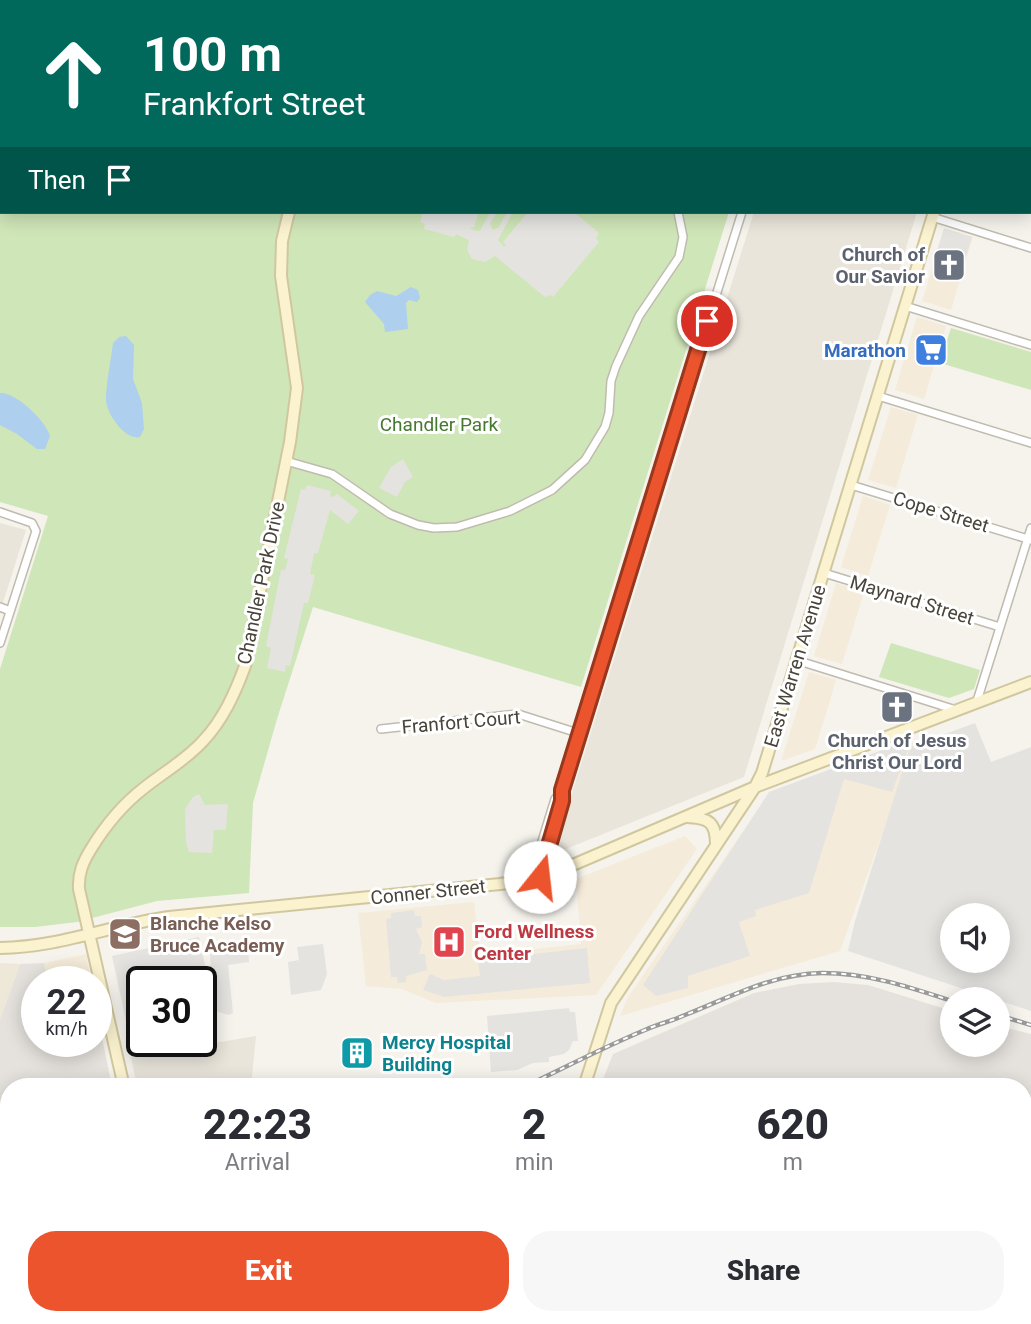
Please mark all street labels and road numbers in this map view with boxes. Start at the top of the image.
street label: Cope Street [890,487,992,537]
street label: Chandler Park Drive [233,499,289,667]
street label: Maynard Street [847,570,977,630]
street label: East Warren Avenue [759,582,831,750]
street label: Franfort Court [401,705,521,739]
street label: Conner Street [369,875,487,909]

